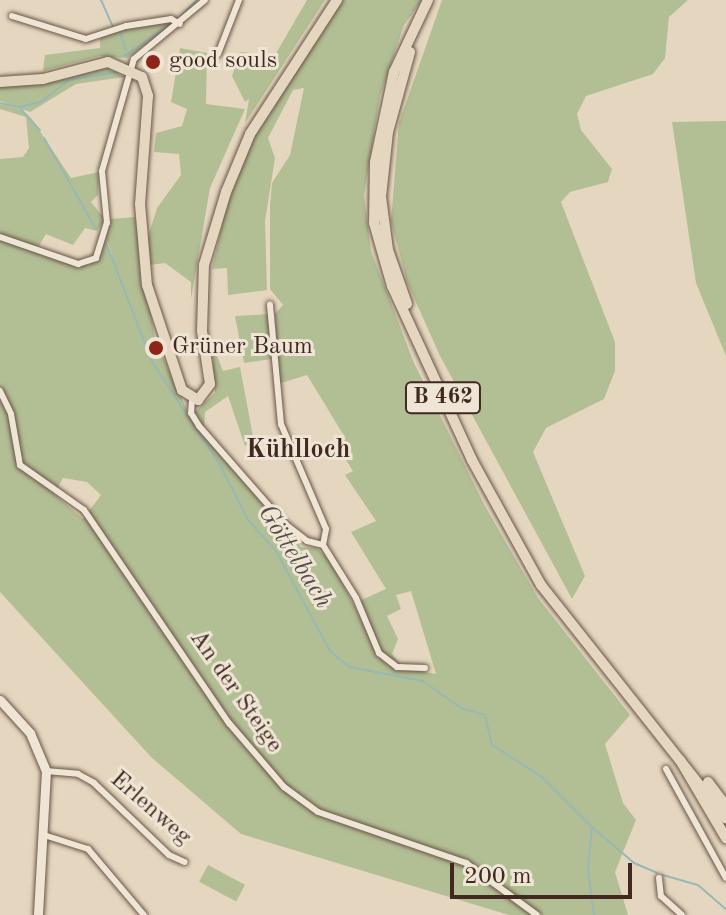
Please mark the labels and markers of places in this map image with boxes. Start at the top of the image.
place label: good souls [169,48,277,76]
marker: good souls [144,53,162,71]
place label: Grüner Baum [172,334,313,362]
marker: Grüner Baum [147,339,165,357]

